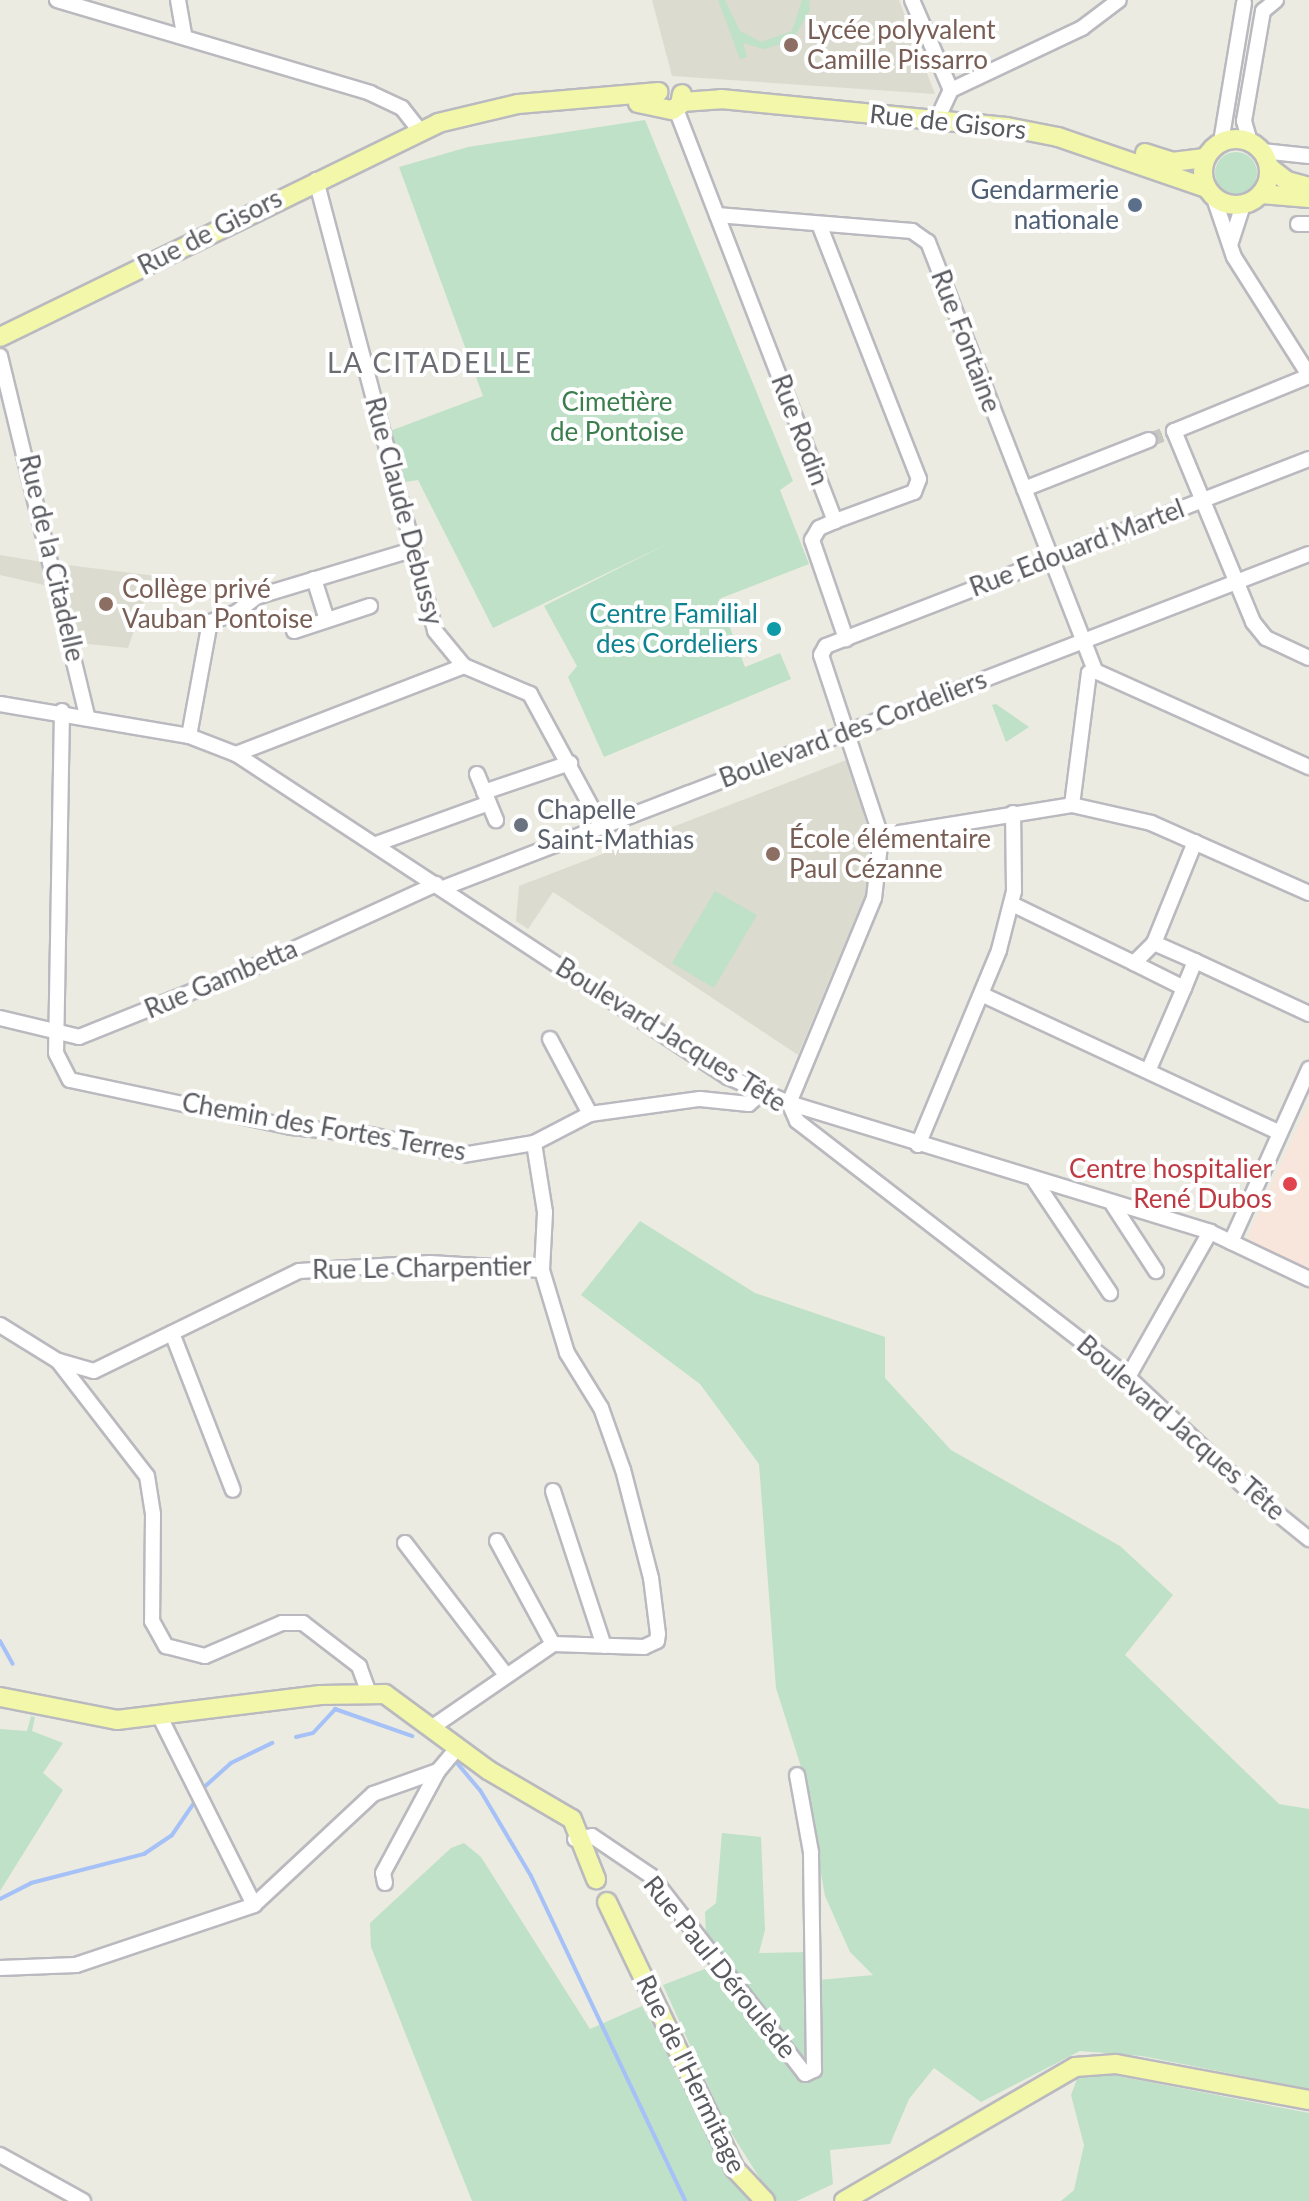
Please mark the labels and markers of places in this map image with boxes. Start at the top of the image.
place label: Lycée polyvalent Camille Pissarro [807,14,996,76]
marker: Lycée polyvalent Camille Pissarro [782,36,800,54]
place label: Gendarmerie nationale [970,174,1119,236]
marker: Gendarmerie nationale [1126,196,1144,214]
place label: Collège privé Vauban Pontoise [122,573,313,634]
marker: Collège privé Vauban Pontoise [97,595,115,613]
place label: Centre Familial des Cordeliers [589,598,758,660]
marker: Centre Familial des Cordeliers [765,620,783,638]
place label: Chapelle Saint-Mathias [537,794,694,856]
marker: Chapelle Saint-Mathias [512,816,530,834]
place label: École élémentaire Paul Cézanne [789,823,991,884]
marker: École élémentaire Paul Cézanne [764,845,782,863]
place label: Centre hospitalier René Dubos [1069,1153,1272,1214]
marker: Centre hospitalier René Dubos [1279,1173,1301,1195]

